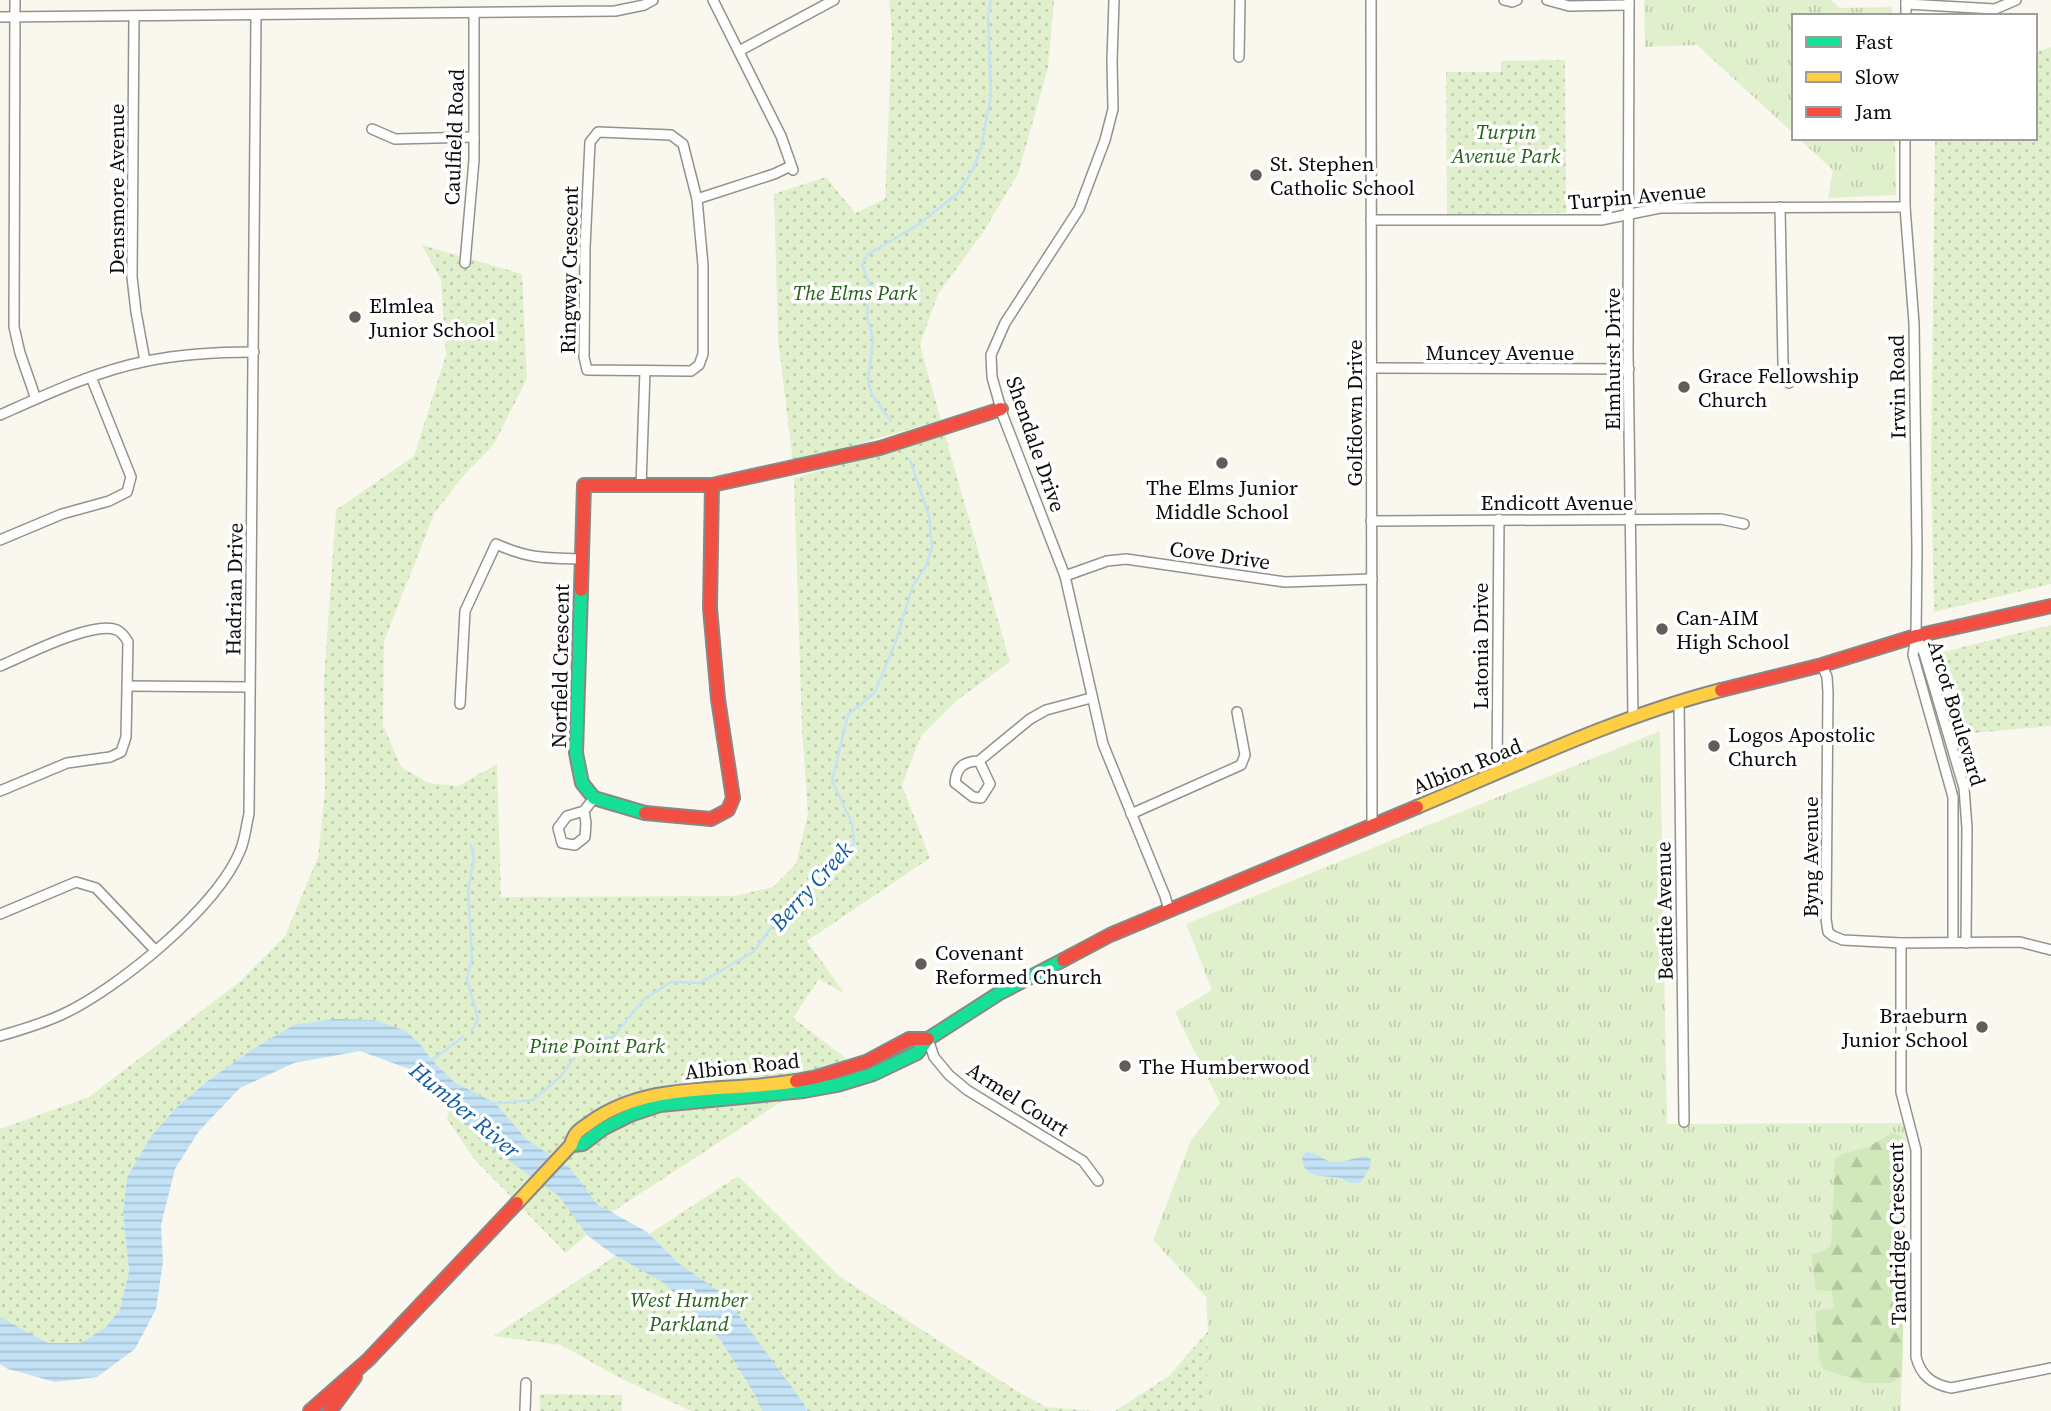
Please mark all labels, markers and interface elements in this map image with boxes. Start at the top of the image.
legend [1792,14,2037,140]
text: Fast [1855,27,1893,56]
text: Slow [1855,62,1899,91]
street label: Caulfield Road [437,68,471,206]
text: Jam [1854,97,1892,126]
street label: Densmore Avenue [102,103,131,275]
park label: Turpin Avenue Park [1451,117,1561,170]
place label: St. Stephen Catholic School [1270,149,1415,202]
marker: St. Stephen Catholic School [1248,167,1264,183]
street label: Turpin Avenue [1567,176,1707,216]
street label: Ringway Crescent [553,186,585,354]
park label: The Elms Park [793,278,917,307]
street label: Elmhurst Drive [1598,288,1627,430]
place label: Elmlea Junior School [368,291,495,344]
marker: Elmlea Junior School [347,309,363,325]
street label: Irwin Road [1882,334,1912,439]
street label: Muncey Avenue [1426,338,1574,367]
street label: Golfdown Drive [1340,340,1369,486]
place label: Grace Fellowship Church [1698,361,1859,414]
street label: Shendale Drive [999,372,1073,516]
marker: Grace Fellowship Church [1676,379,1692,395]
marker: The Elms Junior Middle School [1214,455,1230,471]
place label: The Elms Junior Middle School [1146,473,1298,526]
street label: Endicott Avenue [1481,488,1633,517]
street label: Hadrian Drive [218,522,250,656]
street label: Cove Drive [1168,534,1272,576]
street label: Latonia Drive [1466,583,1495,709]
street label: Norfield Crescent [544,584,576,748]
place label: Can-AIM High School [1676,603,1789,656]
marker: Can-AIM High School [1654,621,1670,637]
street label: Arcot Boulevard [1921,637,1993,789]
place label: Logos Apostolic Church [1728,720,1875,773]
street label: Albion Road [1408,731,1526,801]
marker: Logos Apostolic Church [1706,738,1722,754]
street label: Byng Avenue [1796,796,1825,918]
water label: Berry Creek [762,834,860,938]
street label: Beattie Avenue [1648,841,1680,981]
place label: Covenant Reformed Church [935,938,1102,991]
marker: Covenant Reformed Church [913,956,929,972]
place label: Braeburn Junior School [1841,1001,1968,1054]
marker: Braeburn Junior School [1974,1019,1990,1035]
park label: Pine Point Park [528,1031,665,1060]
street label: Albion Road [683,1046,801,1086]
place label: The Humberwood [1139,1052,1310,1081]
water label: Humber River [402,1054,528,1166]
street label: Armel Court [961,1055,1075,1143]
marker: The Humberwood [1117,1058,1133,1074]
street label: Tandridge Crescent [1881,1142,1913,1325]
park label: West Humber Parkland [630,1285,748,1338]

